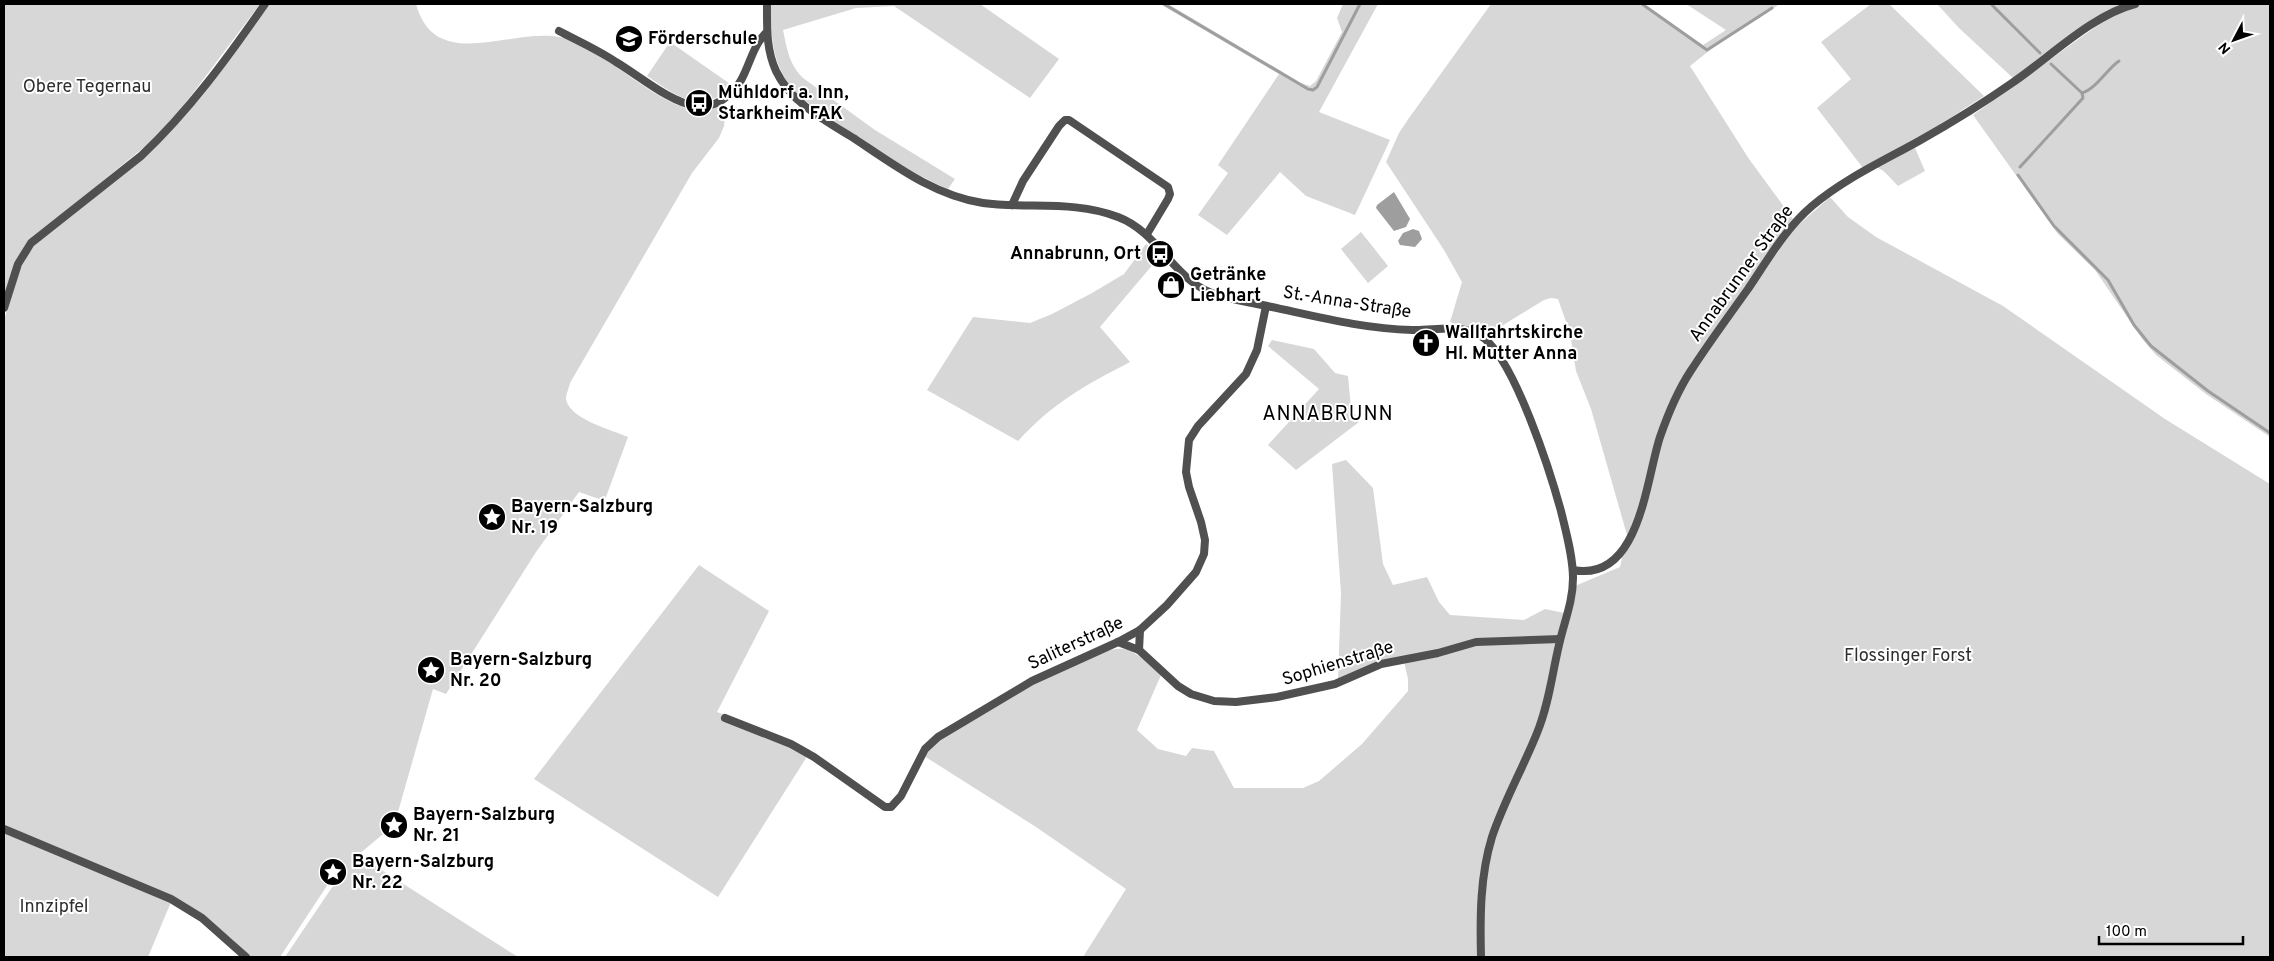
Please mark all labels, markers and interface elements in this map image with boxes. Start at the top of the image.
north arrow [2209,15,2259,65]
school or university icon: Förderschule [614,24,644,54]
place label: Förderschule [648,28,758,51]
text: N [2216,38,2235,57]
park label: Obere Tegernau [23,76,151,99]
place label: Mühldorf a. Inn, Starkheim FAK [718,82,849,126]
bus stop icon: Mühldorf a. Inn, Starkheim FAK [684,88,714,118]
street label: Annabrunner Straße [1685,201,1799,347]
bus stop icon: Annabrunn, Ort [1145,239,1175,269]
place label: Annabrunn, Ort [1010,243,1141,266]
place label: Getränke Liebhart [1190,264,1266,308]
shop icon: Getränke Liebhart [1156,270,1186,300]
street label: St.-Anna-Straße [1281,282,1413,324]
place label: Wallfahrtskirche Hl. Mutter Anna [1445,322,1583,366]
church icon: Wallfahrtskirche Hl. Mutter Anna [1411,328,1441,358]
district label: ANNABRUNN [1262,402,1394,428]
place label: Bayern-Salzburg Nr. 19 [511,496,653,540]
place icon: Bayern-Salzburg Nr. 19 [477,502,507,532]
street label: Saliterstraße [1024,612,1128,676]
street label: Sophienstraße [1279,636,1397,692]
park label: Flossinger Forst [1844,645,1972,668]
place label: Bayern-Salzburg Nr. 20 [450,649,592,693]
place icon: Bayern-Salzburg Nr. 20 [416,655,446,685]
place label: Bayern-Salzburg Nr. 21 [413,804,555,848]
place icon: Bayern-Salzburg Nr. 21 [379,810,409,840]
place label: Bayern-Salzburg Nr. 22 [352,851,494,895]
place icon: Bayern-Salzburg Nr. 22 [318,857,348,887]
park label: Innzipfel [19,896,89,919]
scale bar [2099,914,2243,946]
text: 100 m [2106,923,2147,942]

